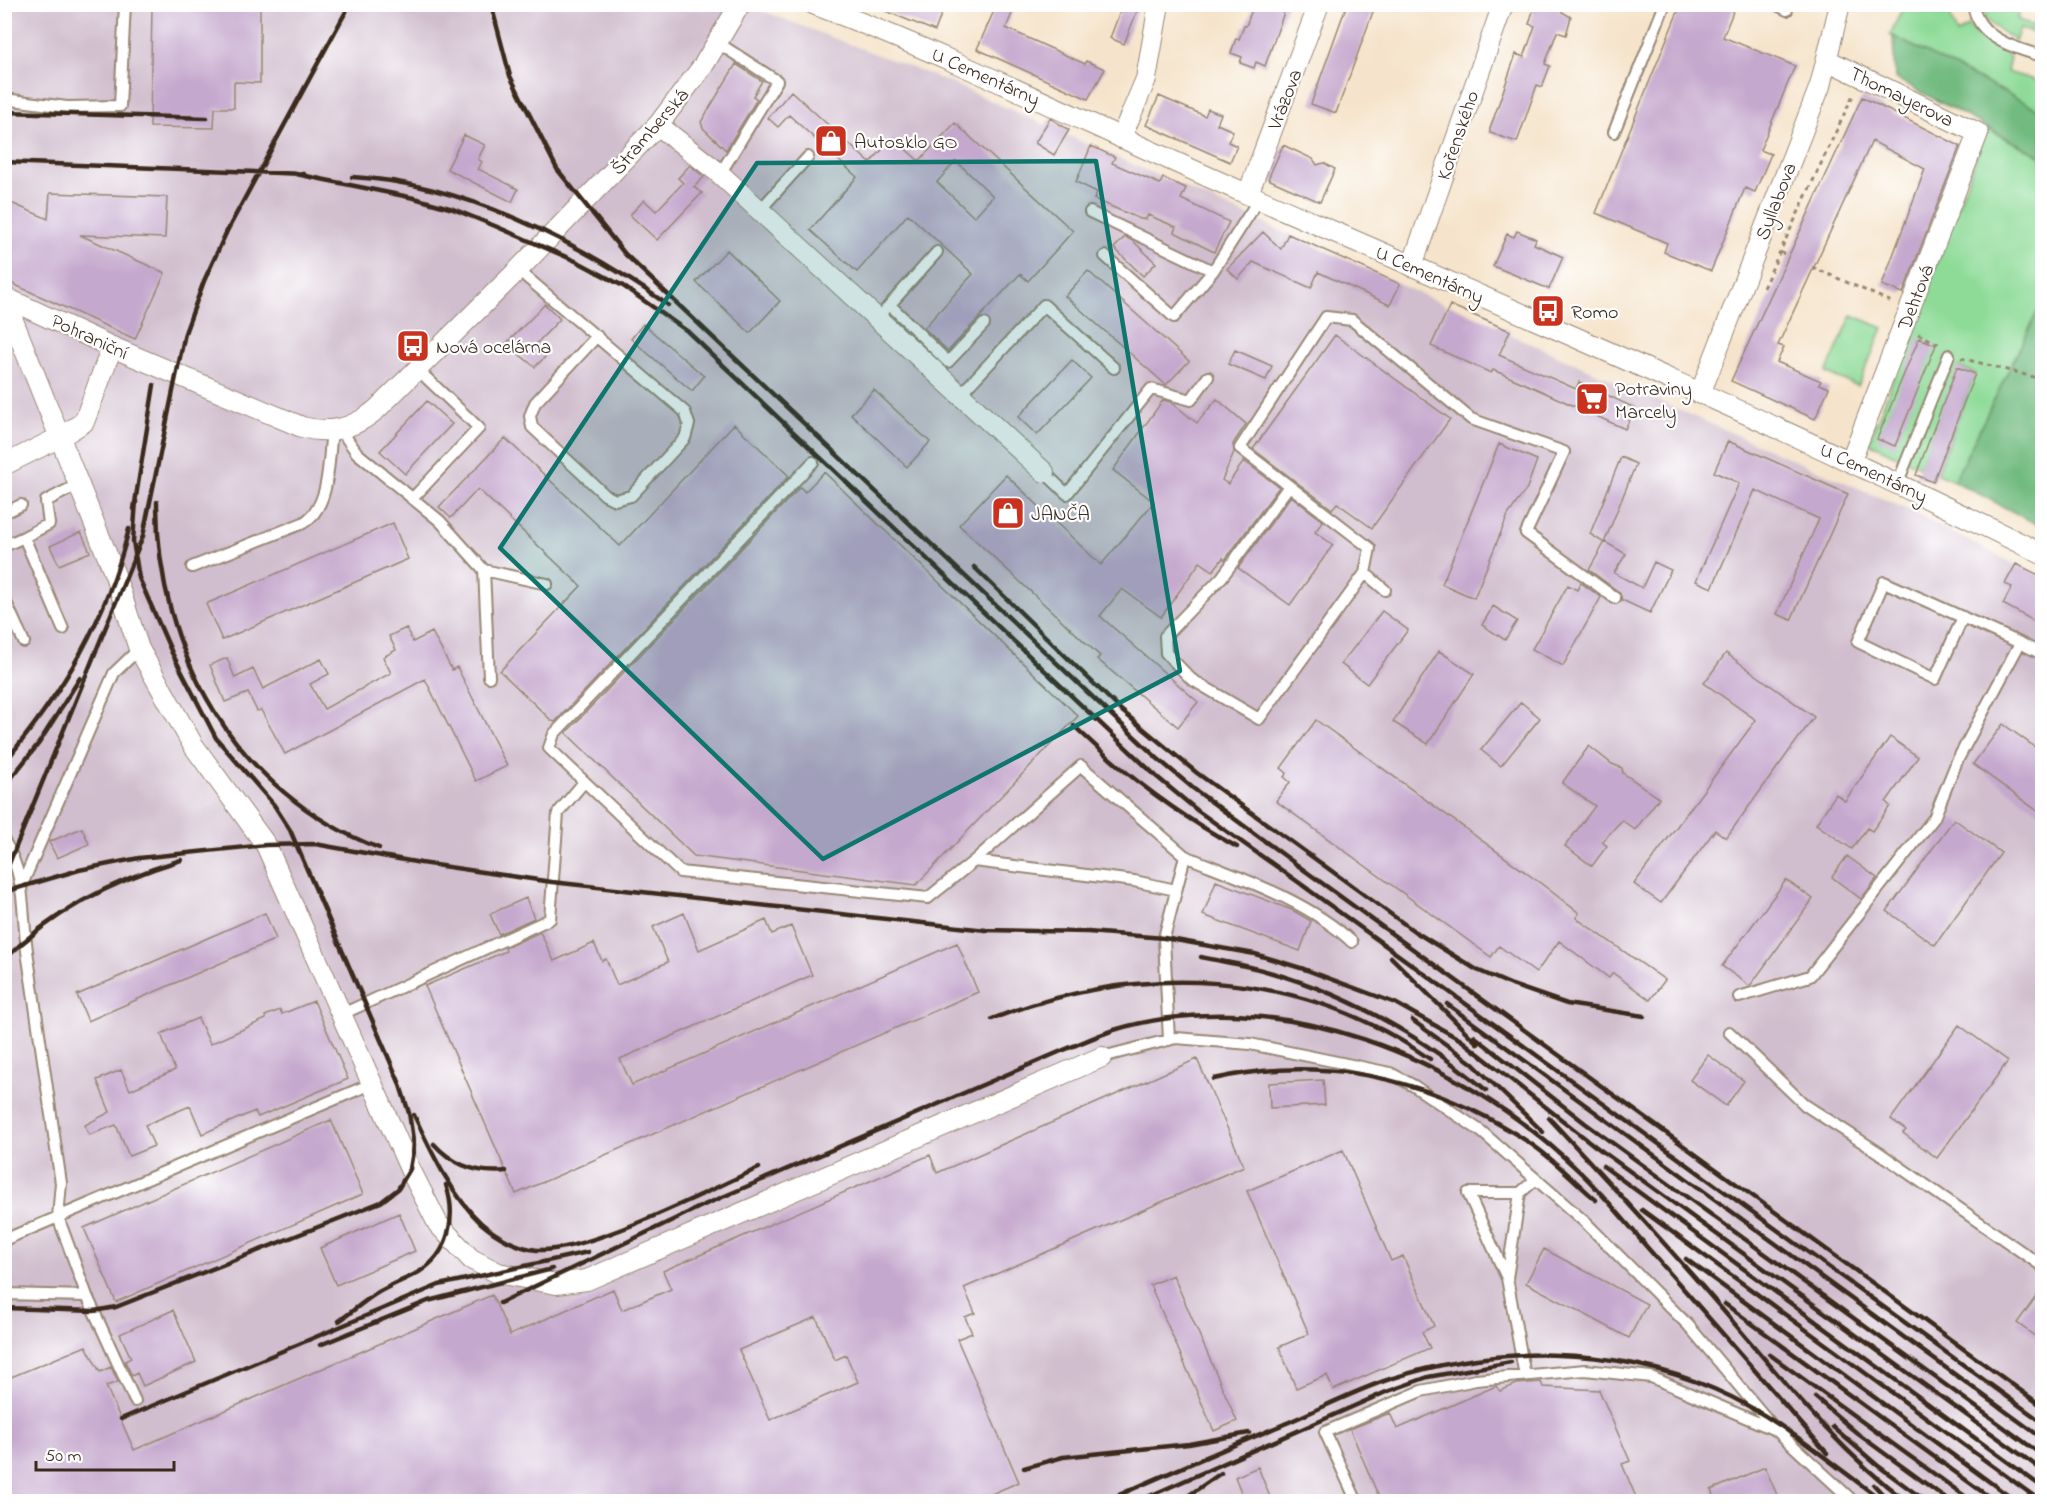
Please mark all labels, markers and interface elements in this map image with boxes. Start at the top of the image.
street label: U Cementárny [926,41,1044,115]
street label: Thomayerova [1844,60,1958,136]
street label: Vrázova [1261,65,1311,135]
street label: Štramberská [605,83,697,182]
street label: Kořenského [1431,87,1488,184]
shop icon: Autosklo GO [813,123,849,159]
place label: Autosklo GO [854,129,958,158]
street label: Syllabova [1749,159,1805,245]
street label: U Cementárny [1370,239,1488,313]
street label: Dehtová [1891,261,1943,336]
bus stop icon: Romo [1530,293,1566,329]
place label: Romo [1571,299,1618,328]
street label: Pohraniční [45,308,132,369]
bus stop icon: Nová ocelárna [395,328,431,364]
place label: Nová ocelárna [436,334,551,363]
place label: Potraviny Marcely [1615,376,1692,428]
supermarket icon: Potraviny Marcely [1574,381,1610,417]
street label: U Cementárny [1814,437,1932,512]
shop icon: JANČA [990,495,1026,531]
place label: JANČA [1031,501,1090,530]
scale bar [36,1434,174,1472]
text: 50 m [45,1444,82,1470]

